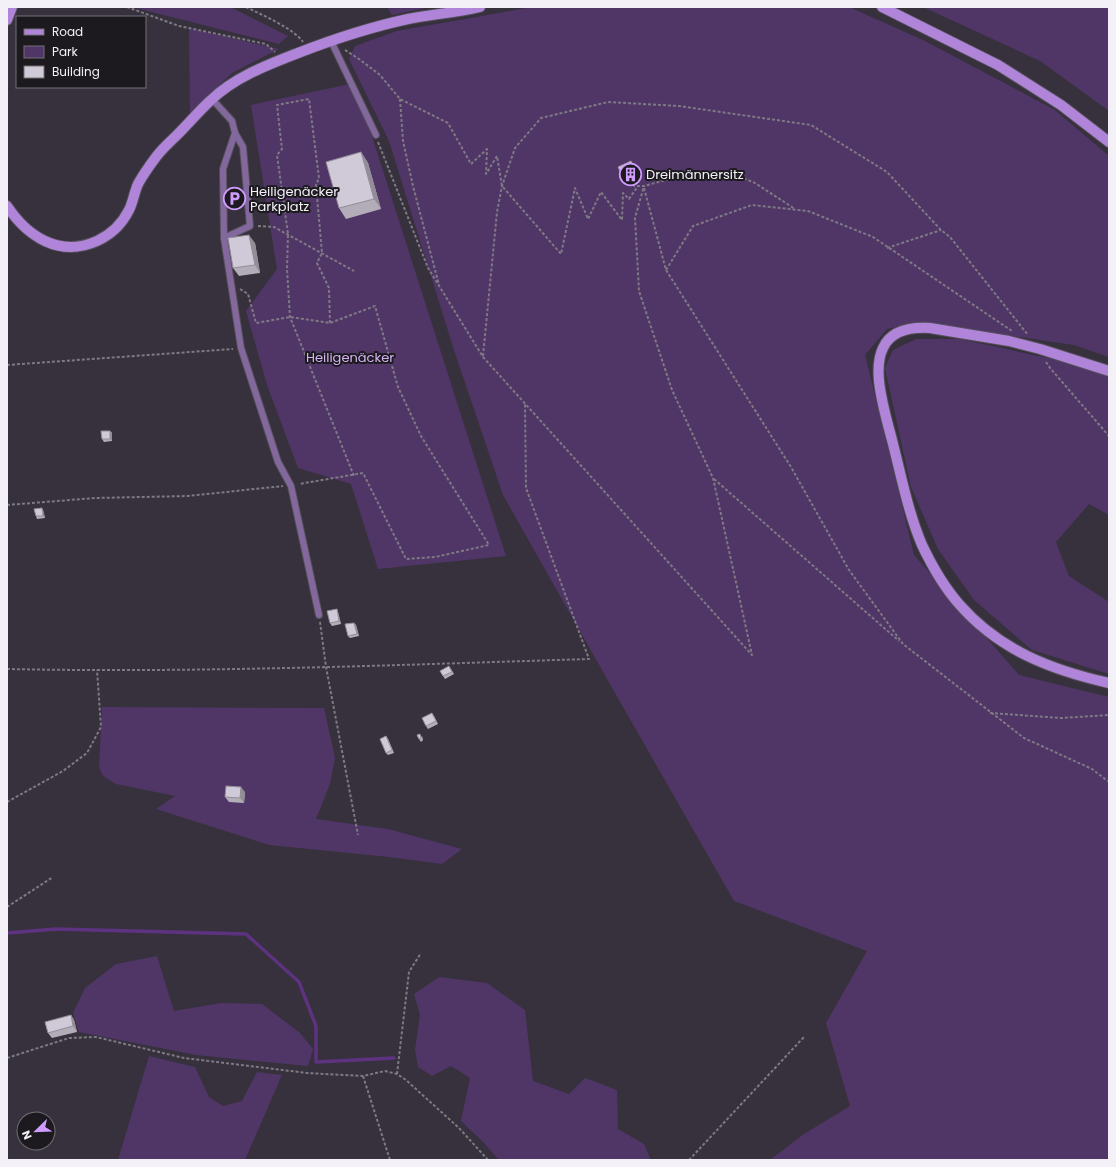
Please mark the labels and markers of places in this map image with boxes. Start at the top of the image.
building icon: Dreimännersitz [618,161,644,187]
place label: Dreimännersitz [646,165,744,184]
place label: Heiligenäcker Parkplatz [250,182,338,216]
parking icon: Heiligenäcker Parkplatz [222,185,248,211]

